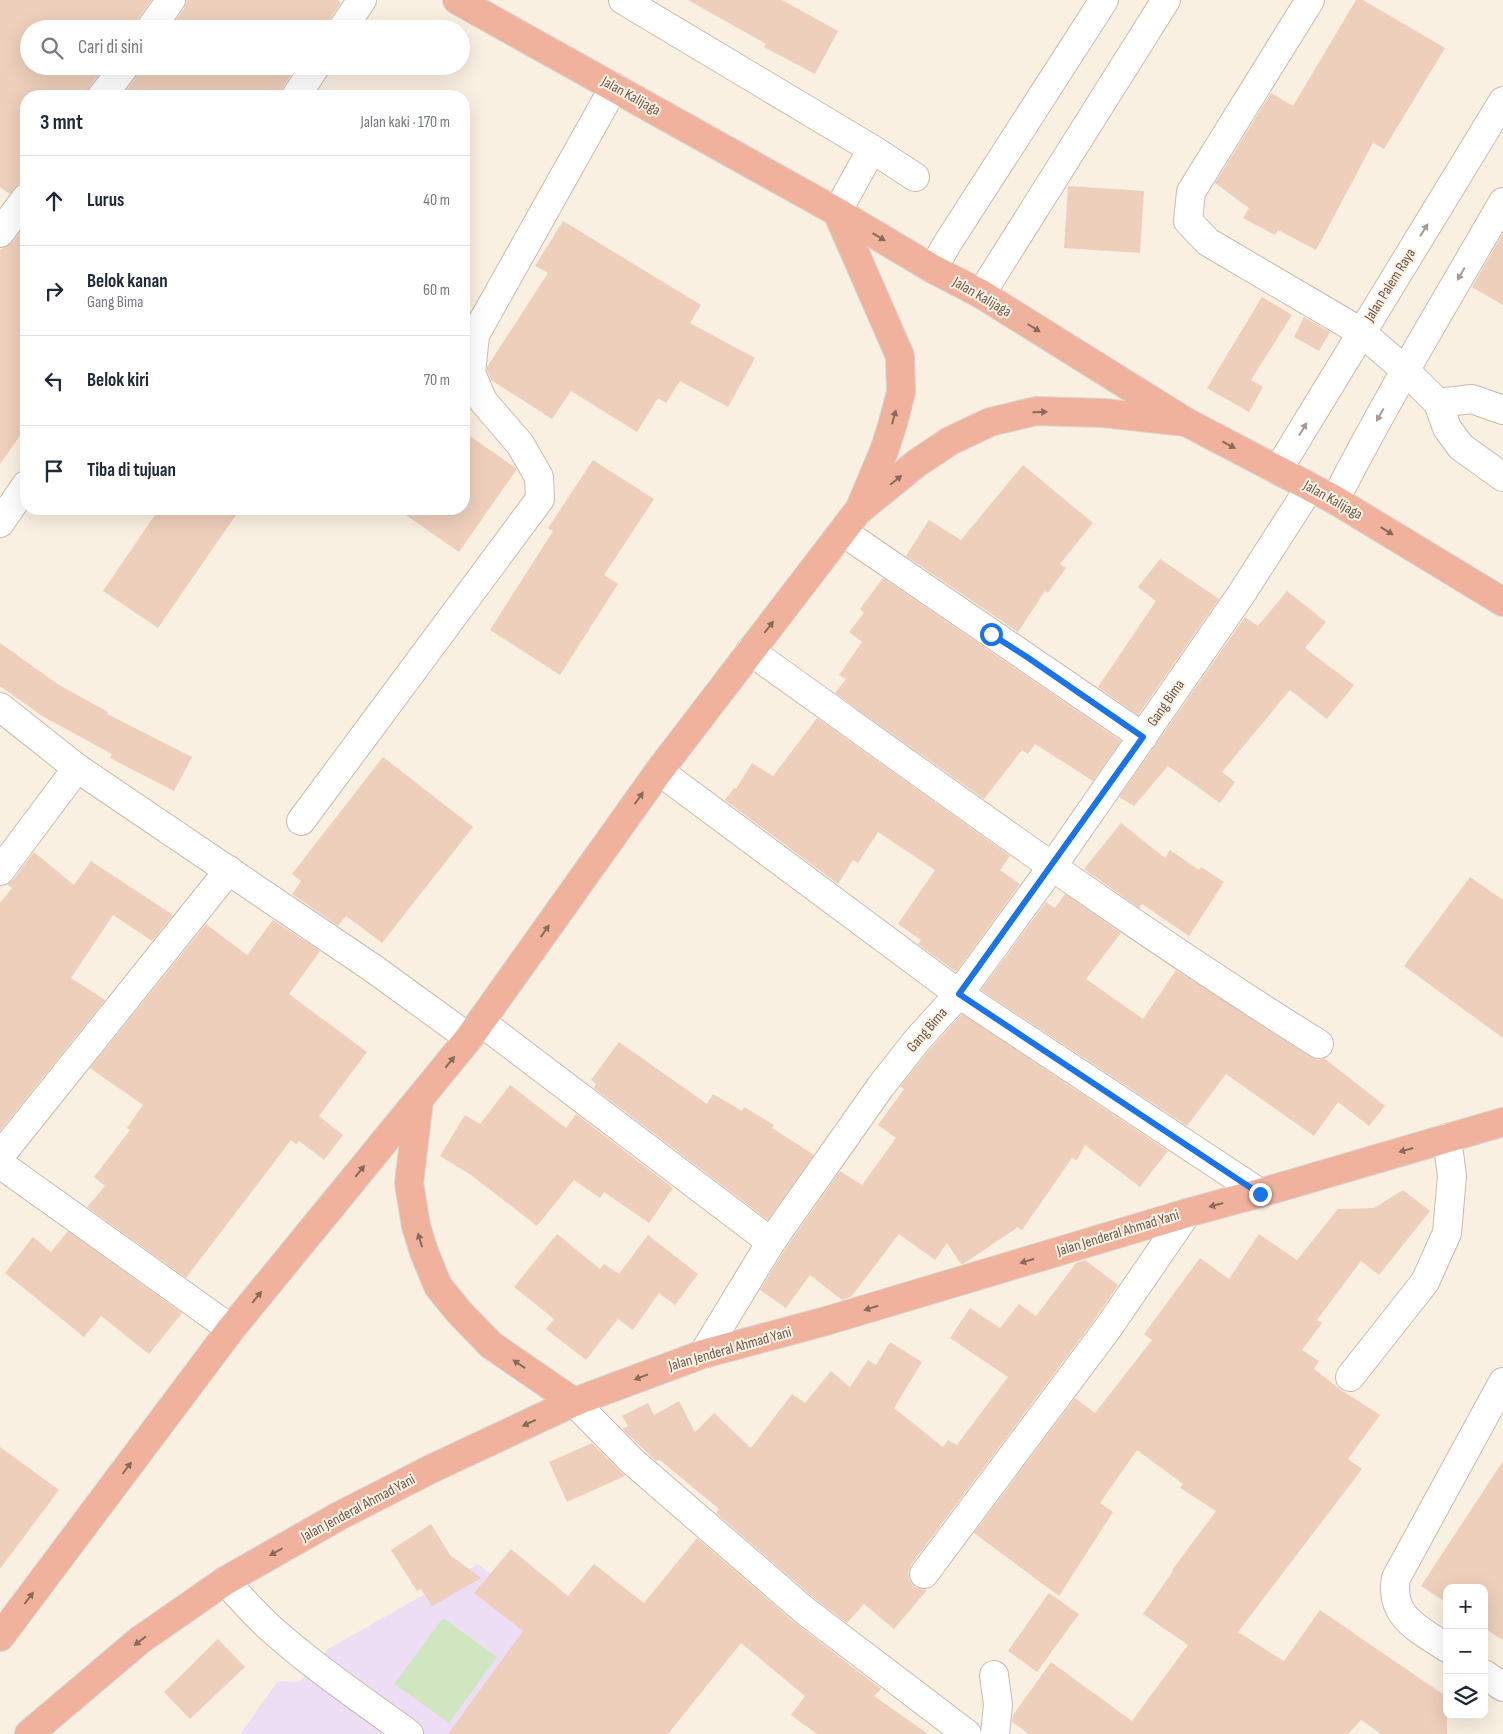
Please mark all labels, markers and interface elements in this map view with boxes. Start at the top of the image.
search box [20,20,470,75]
icon: search [38,34,66,62]
text: Cari di sini [78,36,143,59]
street label: Jalan Kalijaga [597,72,664,120]
text: 3 mnt [40,110,83,135]
text: Jalan kaki · 170 m [361,113,450,132]
icon: ahead [40,187,68,215]
text: Lurus [87,189,124,212]
text: 40 m [423,191,450,210]
one-way arrow [1419,224,1428,237]
one-way arrow [872,232,885,241]
street label: Jalan Palem Raya [1359,245,1420,326]
one-way arrow [1456,268,1465,281]
text: Belok kanan [87,270,168,293]
street label: Jalan Kalijaga [948,272,1015,321]
icon: right [40,277,68,305]
text: 60 m [423,281,450,300]
text: Gang Bima [87,293,143,312]
one-way arrow [1027,323,1041,332]
icon: left [40,367,68,395]
text: Belok kiri [87,369,149,392]
text: 70 m [424,371,450,390]
one-way arrow [1033,407,1049,415]
one-way arrow [1376,408,1384,423]
one-way arrow [890,409,898,424]
one-way arrow [1298,422,1307,435]
one-way arrow [1222,441,1236,449]
icon: arrive [40,457,68,485]
text: Tiba di tujuan [87,459,176,482]
one-way arrow [889,475,902,486]
street label: Jalan Kalijaga [1299,476,1366,524]
one-way arrow [1380,527,1393,536]
one-way arrow [764,620,774,634]
route start [980,623,1003,646]
street label: Gang Bima [1143,676,1189,730]
one-way arrow [634,792,644,805]
one-way arrow [540,924,550,938]
street label: Gang Bima [902,1004,952,1056]
one-way arrow [444,1056,455,1069]
one-way arrow [1398,1147,1413,1155]
one-way arrow [355,1165,366,1178]
route end [1249,1183,1272,1206]
one-way arrow [1209,1201,1224,1209]
street label: Jalan Jenderal Ahmad Yani [1054,1205,1182,1261]
one-way arrow [416,1233,424,1248]
one-way arrow [1019,1257,1034,1265]
one-way arrow [252,1291,263,1304]
one-way arrow [863,1304,878,1312]
street label: Jalan Jenderal Ahmad Yani [666,1322,794,1376]
one-way arrow [513,1359,526,1369]
one-way arrow [633,1374,648,1381]
one-way arrow [522,1418,537,1427]
one-way arrow [121,1462,132,1475]
street label: Jalan Jenderal Ahmad Yani [297,1470,419,1547]
one-way arrow [269,1548,282,1557]
map controls [1443,1584,1488,1719]
button: + [1443,1584,1488,1629]
one-way arrow [24,1591,34,1605]
button: − [1443,1629,1488,1674]
one-way arrow [133,1635,146,1646]
button: layers [1443,1674,1488,1719]

